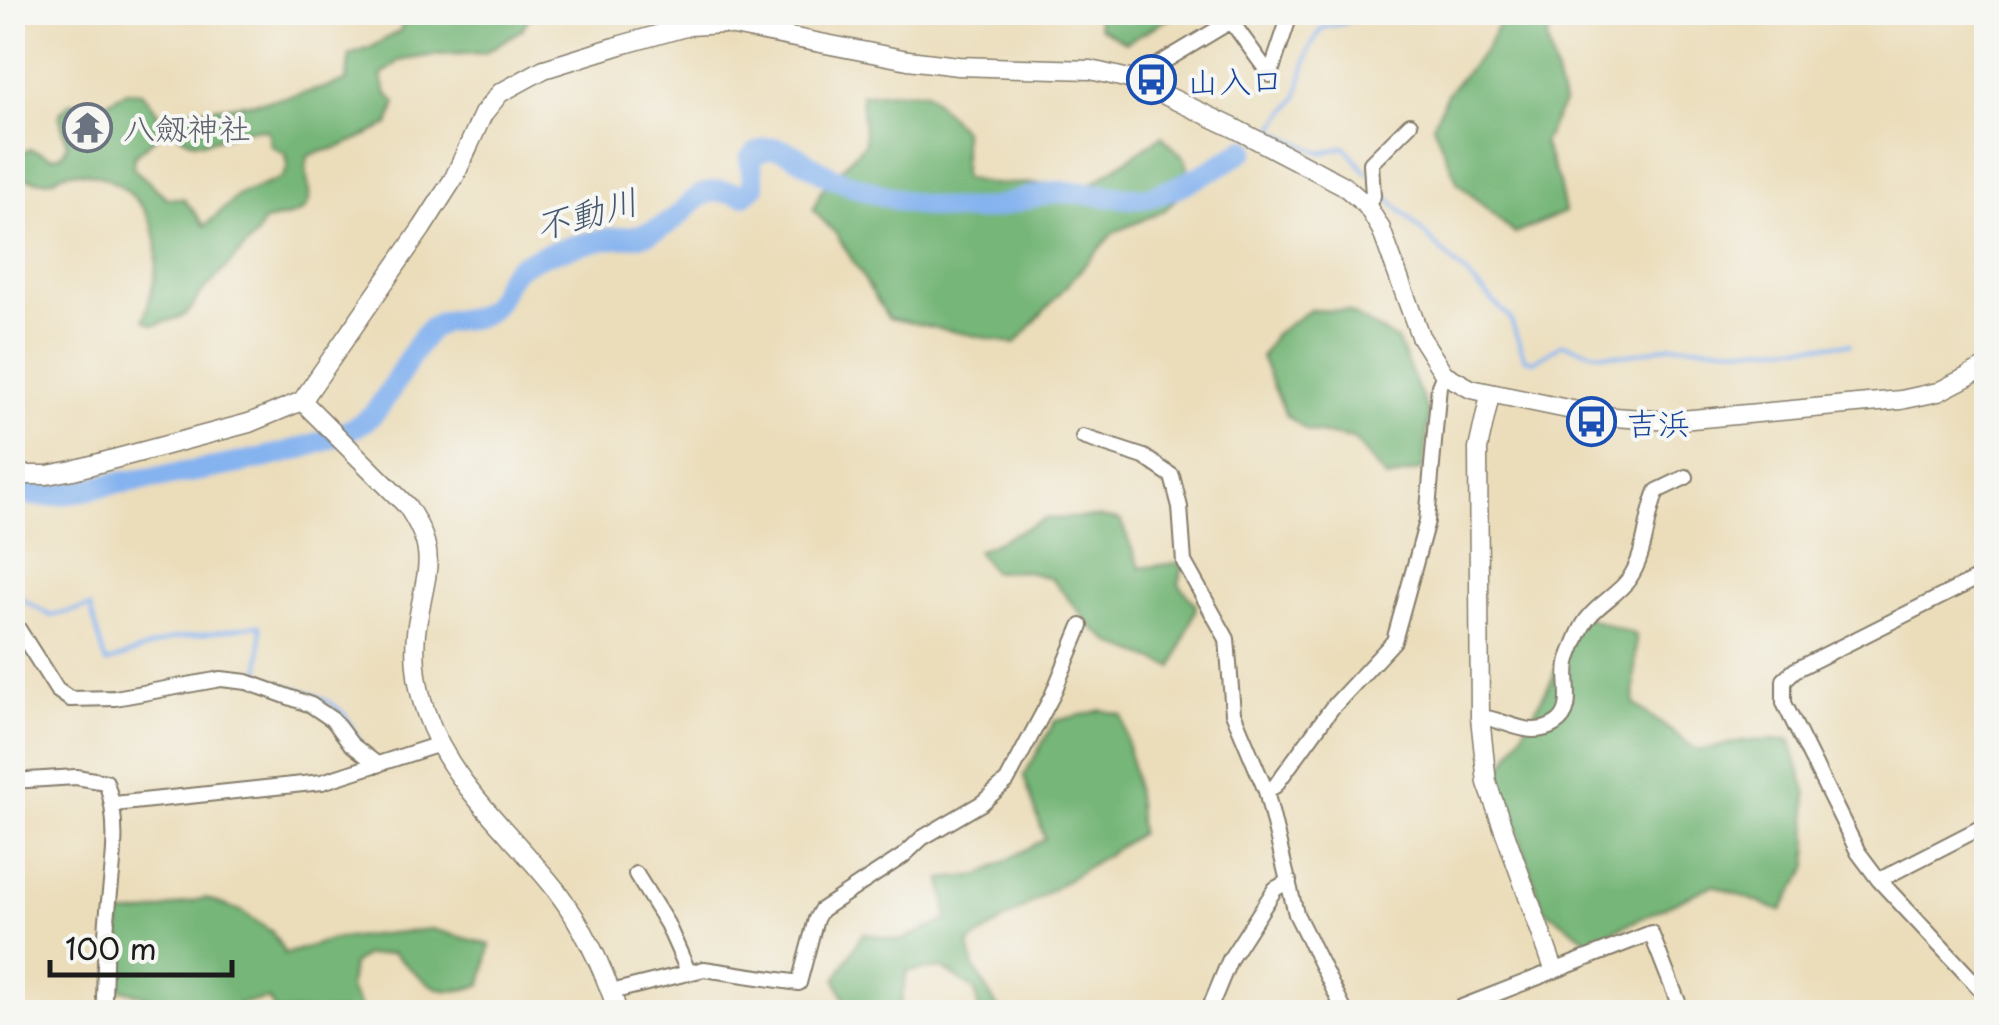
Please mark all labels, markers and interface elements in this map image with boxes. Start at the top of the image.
bus stop icon: 山入口 [1126,54,1178,106]
place label: 山入口 [1187,56,1283,104]
temple icon: 八劔神社 [62,101,114,153]
place label: 八劔神社 [123,103,251,151]
water label: 不動川 [528,173,644,251]
bus stop icon: 吉浜 [1565,396,1617,448]
place label: 吉浜 [1626,398,1690,446]
scale bar [50,915,232,977]
text: 100 m [65,925,157,970]

